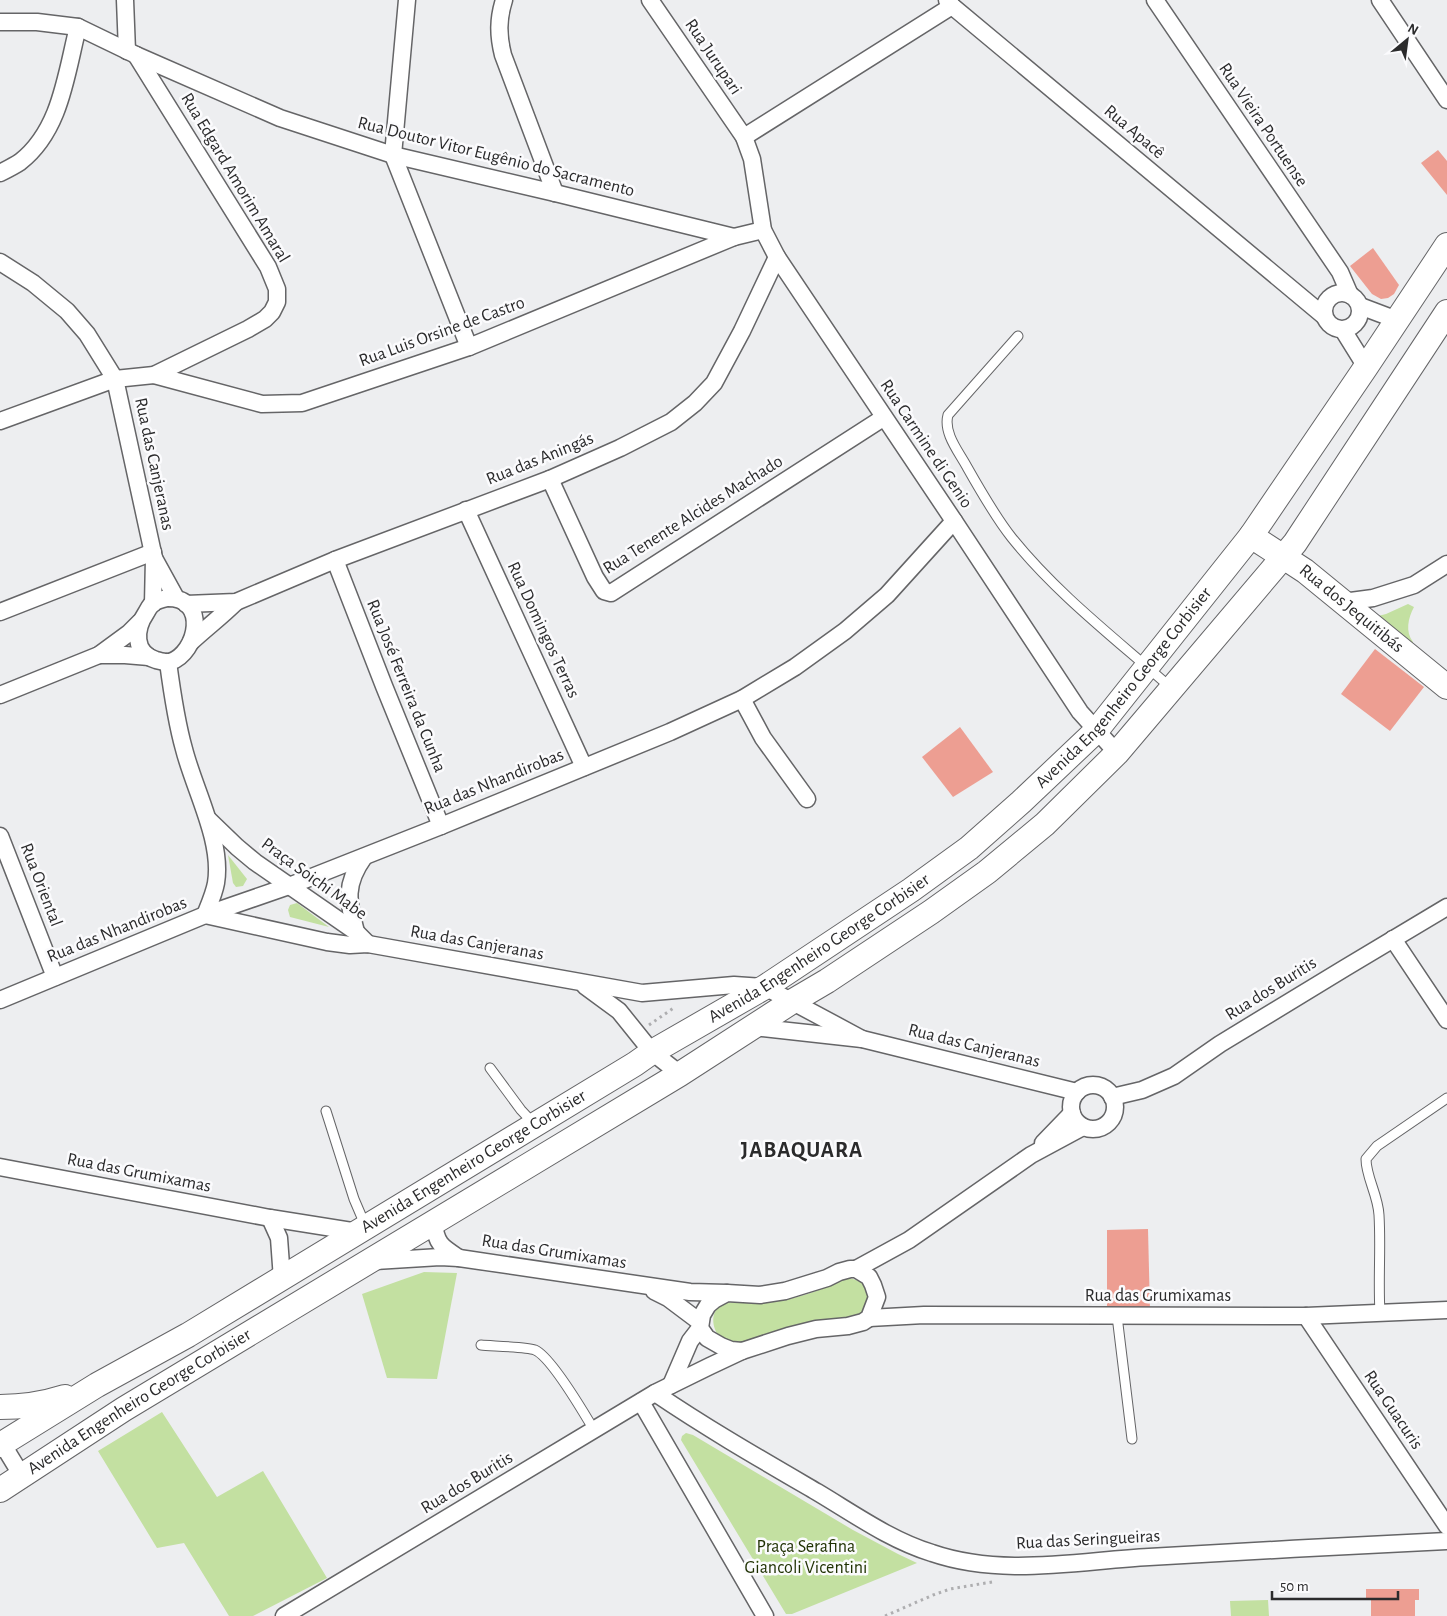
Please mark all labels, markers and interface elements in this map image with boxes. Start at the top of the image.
north arrow [1382,15,1432,65]
street label: Rua Jurupari [681,16,745,98]
text: N [1405,21,1420,38]
street label: Rua Vieira Portuense [1215,60,1311,190]
street label: Rua Edgard Amorim Amaral [177,90,293,266]
street label: Rua Apacê [1100,102,1168,162]
street label: Rua Doutor Vitor Eugênio do Sacramento [356,114,636,200]
street label: Rua Luis Orsine de Castro [357,294,527,370]
street label: Rua Carmine di Genio [876,377,976,512]
street label: Rua das Canjeranas [131,396,177,532]
street label: Rua das Aningás [484,429,596,489]
street label: Rua Tenente Alcides Machado [600,452,786,578]
street label: Rua Domingos Terras [504,559,582,701]
street label: Rua dos Jequitibás [1296,561,1407,656]
street label: Avenida Engenheiro George Corbisier [1032,584,1215,792]
street label: Rua José Ferreira da Cunha [363,597,449,775]
street label: Rua das Nhandirobas [422,746,566,818]
street label: Praça Soichi Mabe [258,835,370,923]
street label: Rua Oriental [17,841,65,929]
street label: Avenida Engenheiro George Corbisier [705,870,933,1026]
street label: Rua das Nhandirobas [45,894,189,966]
street label: Rua das Canjeranas [409,922,545,964]
street label: Rua dos Buritis [1222,954,1320,1024]
street label: Rua das Canjeranas [906,1021,1042,1071]
street label: Avenida Engenheiro George Corbisier [358,1087,589,1237]
district label: JABAQUARA [741,1139,863,1162]
street label: Rua das Grumixamas [65,1150,213,1196]
street label: Rua das Grumixamas [480,1232,628,1272]
street label: Rua das Grumixamas [1085,1287,1231,1305]
street label: Avenida Engenheiro George Corbisier [25,1326,254,1478]
street label: Rua Guacuris [1360,1367,1426,1453]
street label: Rua dos Buritis [418,1449,516,1517]
street label: Rua das Seringueiras [1015,1527,1161,1553]
park label: Praça Serafina Giancoli Vicentini [745,1538,867,1577]
scale bar [1272,1568,1398,1600]
text: 50 m [1280,1579,1309,1594]

